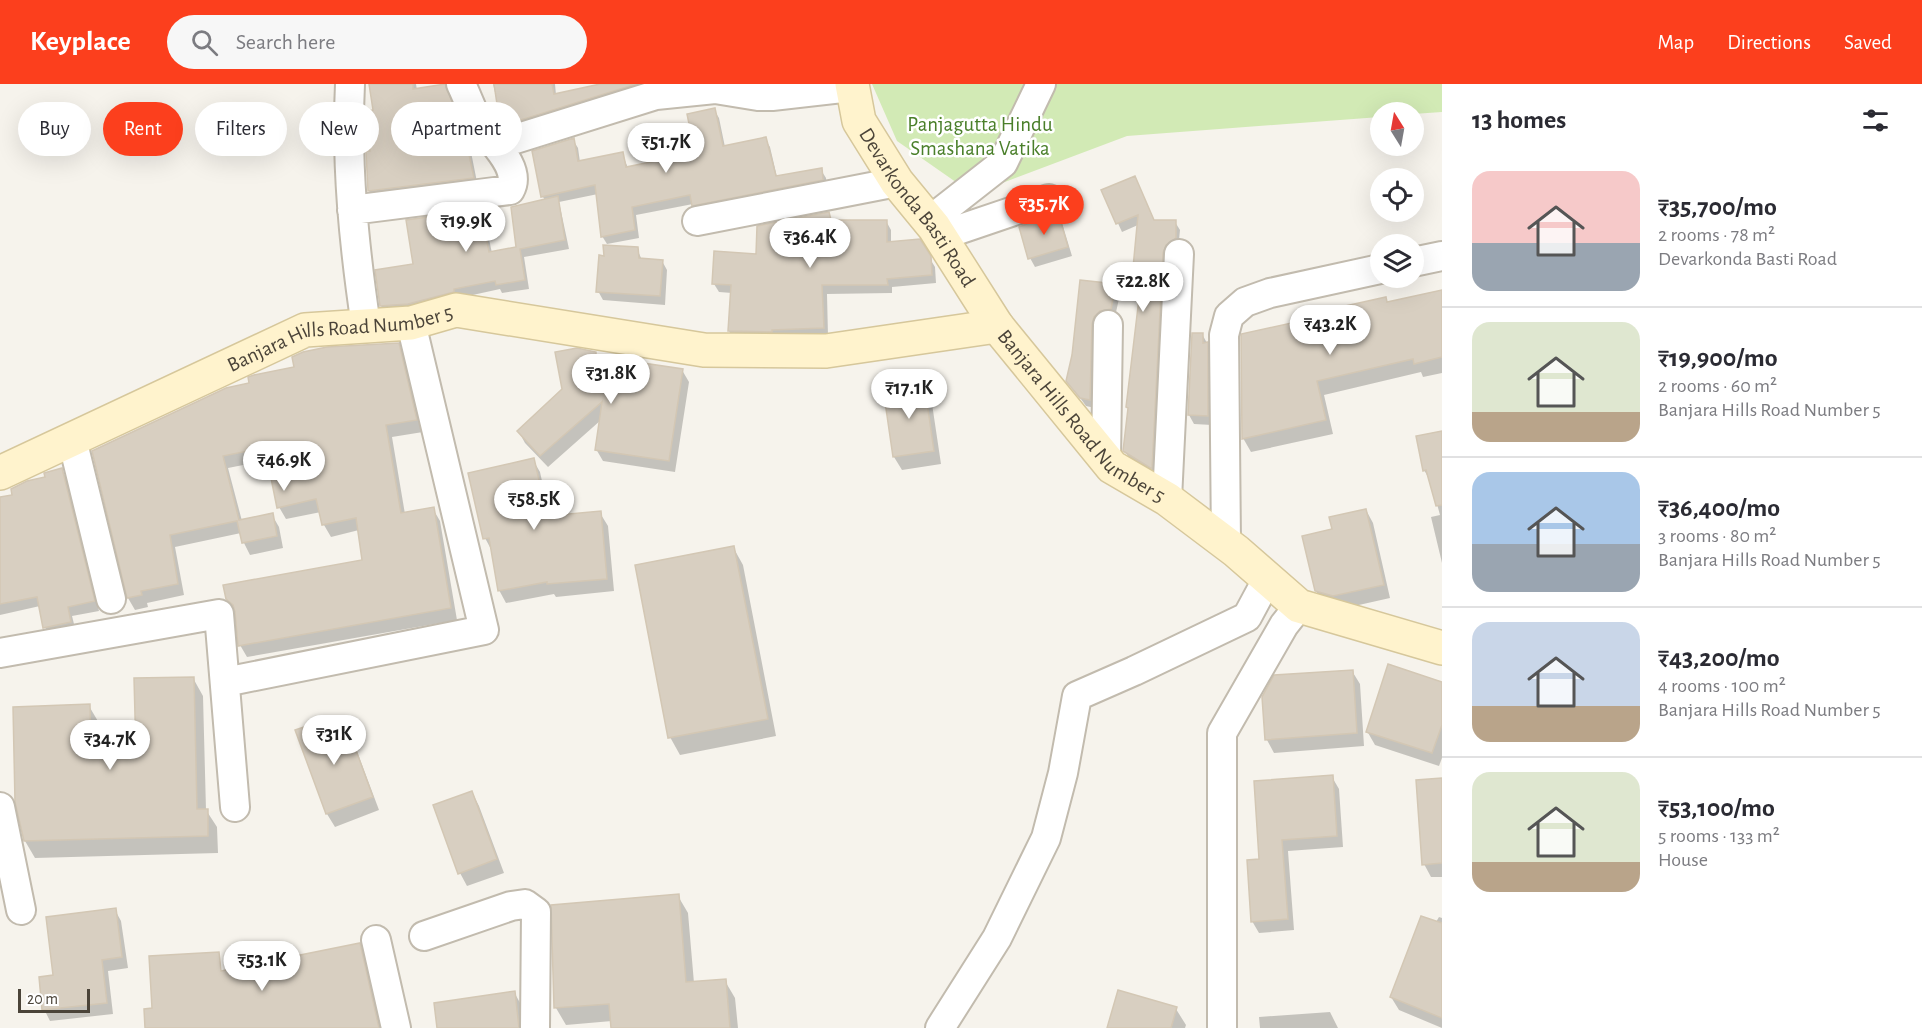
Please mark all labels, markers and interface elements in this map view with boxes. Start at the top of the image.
search box [167,15,587,69]
icon: search [188,26,221,59]
text: Keyplace [30,28,131,56]
text: Search here [236,31,335,53]
text: Map [1658,32,1694,53]
text: Directions [1727,32,1811,53]
text: Saved [1844,32,1892,53]
chip: Buy [18,102,91,156]
chip: Rent [103,102,183,156]
chip: Filters [195,102,287,156]
chip: New [299,102,379,156]
chip: Apartment [391,102,522,156]
north arrow [1370,102,1424,156]
map controls [1370,102,1424,288]
icon: filters [1859,104,1892,137]
text: 13 homes [1472,107,1566,133]
park label: Panjagutta Hindu Smashana Vatika [907,114,1053,159]
pin: ₹51.7K [617,123,715,174]
street label: Devarkonda Basti Road [855,124,980,290]
text: ₹51.7K [641,132,691,152]
button: locate [1370,168,1424,222]
pin: ₹35.7K [995,185,1093,236]
text: ₹35.7K [1019,194,1069,214]
text: ₹35,700/mo [1658,194,1777,220]
icon: home [1520,195,1592,267]
pin: ₹19.9K [417,202,515,253]
text: ₹19.9K [440,211,492,231]
pin: ₹36.4K [761,218,859,269]
text: 2 rooms · 78 m² [1658,225,1775,245]
text: ₹36.4K [784,227,836,247]
button: layers [1370,234,1424,288]
text: Devarkonda Basti Road [1658,249,1837,269]
pin: ₹22.8K [1094,262,1192,313]
text: ₹22.8K [1116,271,1170,291]
street label: Banjara Hills Road Number 5 [224,301,455,375]
pin: ₹43.2K [1281,305,1379,356]
text: ₹43.2K [1304,314,1356,334]
street label: Banjara Hills Road Number 5 [994,326,1169,506]
text: ₹19,900/mo [1658,345,1778,371]
icon: home [1520,346,1592,418]
pin: ₹31.8K [562,354,660,405]
text: ₹31.8K [586,363,636,383]
pin: ₹17.1K [860,369,958,420]
text: 2 rooms · 60 m² [1658,376,1777,396]
text: ₹17.1K [885,378,933,398]
text: Banjara Hills Road Number 5 [1658,400,1881,420]
pin: ₹46.9K [235,441,333,492]
text: ₹46.9K [257,450,311,470]
pin: ₹58.5K [485,480,583,531]
text: ₹58.5K [508,489,560,509]
text: ₹36,400/mo [1658,495,1780,521]
icon: home [1520,496,1592,568]
text: 3 rooms · 80 m² [1658,526,1776,546]
text: Banjara Hills Road Number 5 [1658,550,1881,570]
text: ₹43,200/mo [1658,645,1780,671]
icon: home [1520,646,1592,718]
text: 4 rooms · 100 m² [1658,676,1786,696]
text: Banjara Hills Road Number 5 [1658,700,1881,720]
pin: ₹31K [298,715,370,766]
pin: ₹34.7K [61,720,159,771]
text: ₹31K [316,724,352,744]
text: ₹34.7K [84,729,136,749]
text: ₹53,100/mo [1658,795,1775,821]
icon: home [1520,796,1592,868]
text: 5 rooms · 133 m² [1658,826,1780,846]
text: House [1658,850,1708,870]
pin: ₹53.1K [213,941,311,992]
text: ₹53.1K [237,950,287,970]
scale bar [18,986,90,1014]
text: 20 m [27,991,58,1007]

